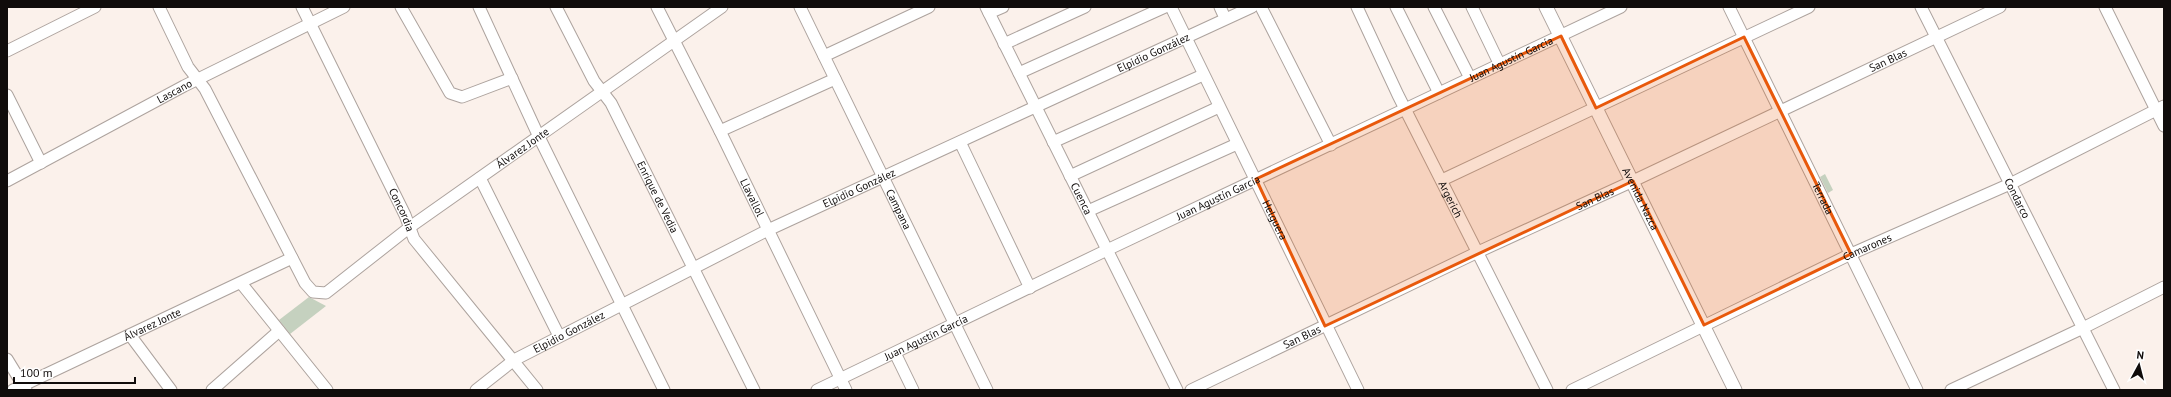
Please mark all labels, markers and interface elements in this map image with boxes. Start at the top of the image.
street label: Elpidio González [1115,30,1192,75]
street label: Juan Agustín García [1466,33,1555,85]
street label: San Blas [1867,45,1909,75]
street label: Lascano [154,76,194,106]
street label: Álvarez Jonte [493,124,552,171]
street label: Enrique de Vedia [634,159,682,235]
street label: Elpidio González [821,165,898,211]
street label: Avenida Nazca [1619,165,1662,233]
street label: Juan Agustín García [1173,172,1262,224]
street label: Condarco [2001,175,2033,221]
street label: Llavallol [737,176,768,220]
street label: Argerich [1436,179,1466,220]
street label: Cuenca [1068,180,1095,217]
street label: Terrada [1809,180,1837,217]
street label: San Blas [1574,184,1616,213]
street label: Concordia [386,186,418,234]
street label: Campana [883,187,915,232]
street label: Helguera [1259,198,1291,242]
street label: Camarones [1840,230,1894,264]
street label: Álvarez Jonte [121,304,183,344]
street label: Elpidio González [531,308,607,356]
street label: Juan Agustín García [881,311,970,364]
street label: San Blas [1281,322,1323,352]
north arrow [2119,345,2159,385]
text: N [2136,348,2145,362]
scale bar [14,359,135,385]
text: 100 m [20,365,53,380]

